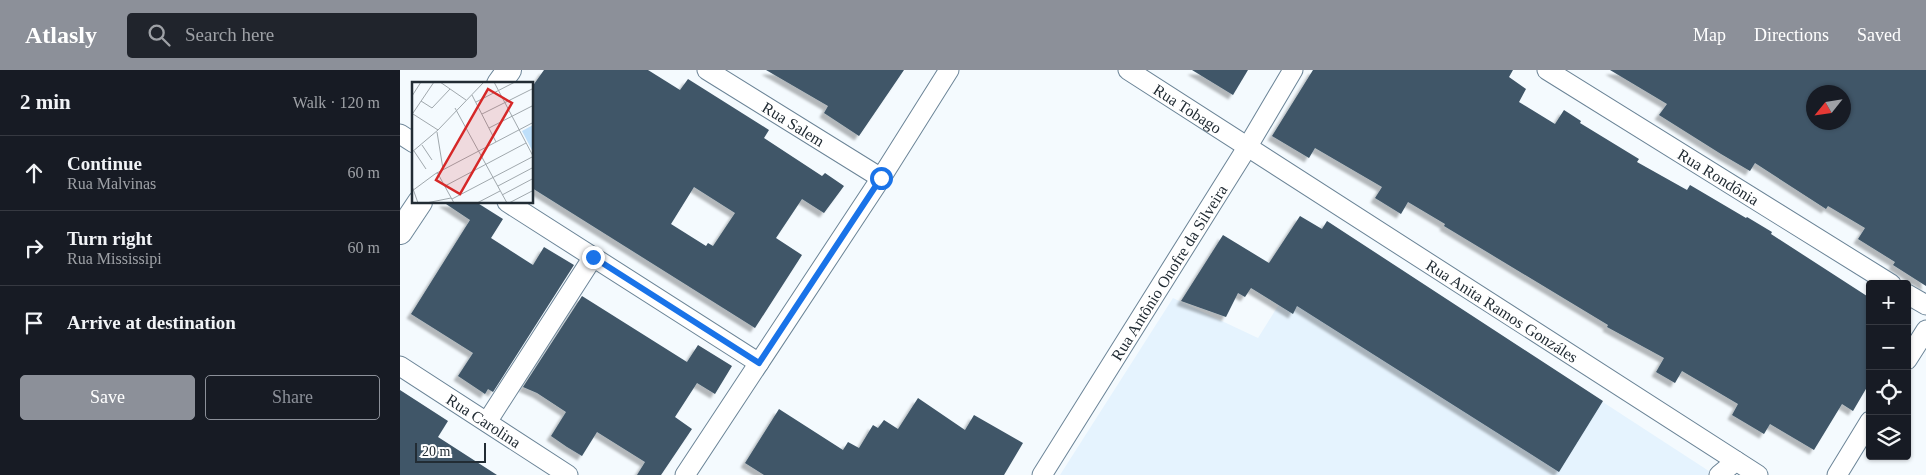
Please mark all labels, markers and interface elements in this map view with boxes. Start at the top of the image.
search box [127,13,477,58]
icon: search [145,21,173,49]
text: Atlasly [25,22,97,48]
text: Search here [185,24,274,45]
text: Map [1693,25,1726,45]
text: Directions [1754,25,1829,45]
text: Saved [1857,25,1901,45]
street label: Rua Tobago [1150,81,1225,137]
inset map [412,82,534,204]
north arrow [1806,85,1851,130]
text: 2 min [20,90,71,114]
text: Walk · 120 m [293,94,380,111]
street label: Rua Salem [759,99,828,150]
street label: Rua Rondônia [1675,146,1762,209]
text: Continue [67,153,142,174]
icon: ahead [20,159,48,187]
text: 60 m [348,164,380,181]
route start [870,167,893,190]
text: Rua Malvinas [67,175,156,192]
street label: Rua Antônio Onofre da Silveira [1108,182,1230,364]
text: Turn right [67,228,152,249]
icon: right [20,234,48,262]
text: 60 m [348,239,380,256]
route end [582,246,605,269]
text: Rua Mississipi [67,250,162,267]
street label: Rua Anita Ramos Gonzáles [1423,256,1581,366]
map controls [1866,280,1911,460]
button: + [1866,280,1911,325]
icon: arrive [20,309,48,337]
text: Arrive at destination [67,312,236,333]
button: − [1866,325,1911,370]
button: locate [1866,370,1911,415]
button: Save [20,375,195,420]
button: Share [205,375,380,420]
street label: Rua Carolina [443,391,524,451]
button: layers [1866,415,1911,460]
scale bar [415,440,486,463]
text: 20 m [422,444,450,459]

